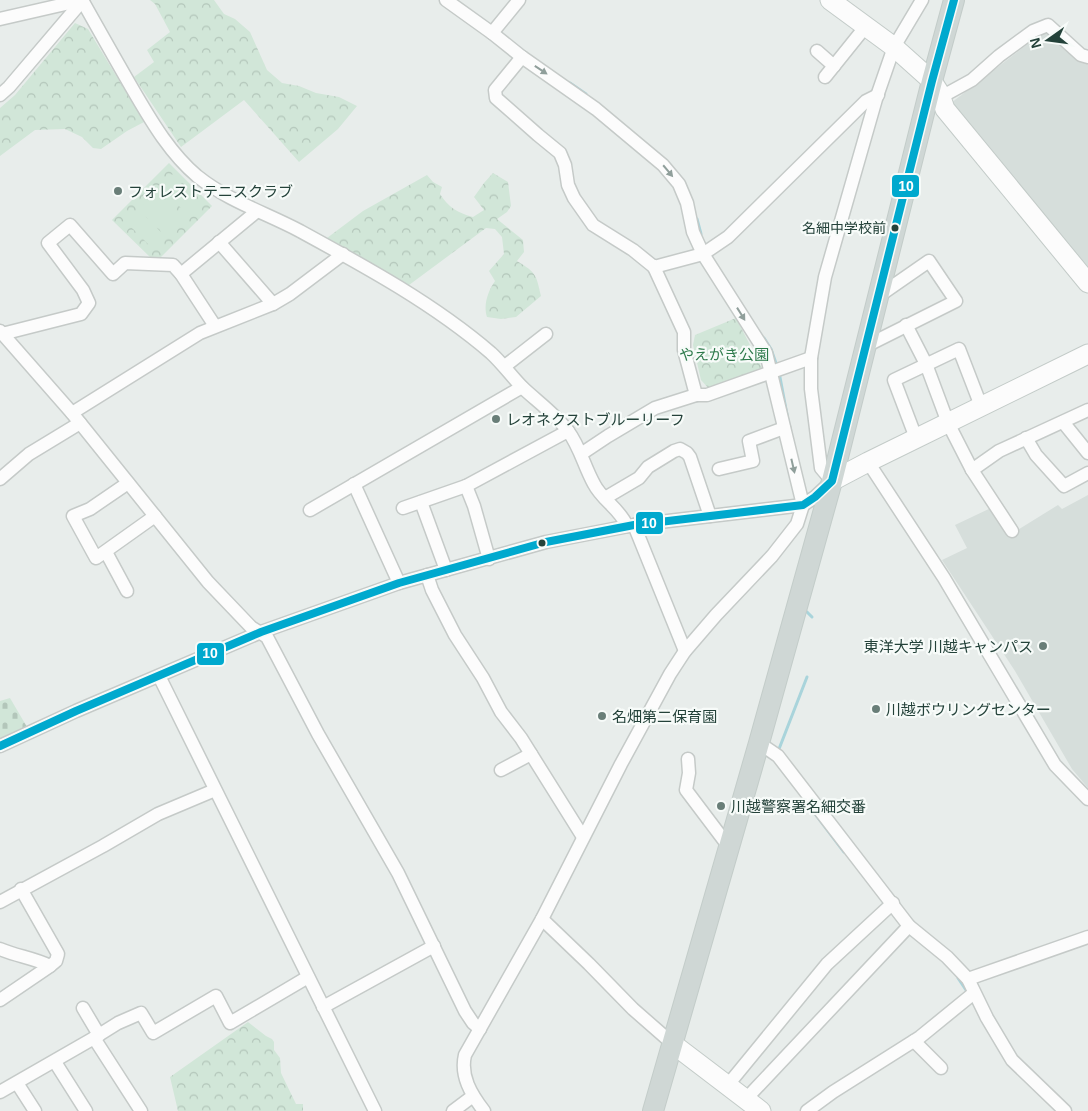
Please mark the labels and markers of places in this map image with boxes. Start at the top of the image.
place label: フォレストテニスクラブ [128,183,293,200]
marker: フォレストテニスクラブ [112,185,124,197]
place label: 名細中学校前 [802,220,886,236]
marker: 名細中学校前 [890,223,900,233]
place label: レオネクストブルーリーフ [506,411,685,428]
marker: レオネクストブルーリーフ [490,413,502,425]
unlabelled marker [537,538,547,548]
place label: 東洋大学 川越キャンパス [864,638,1033,655]
marker: 東洋大学 川越キャンパス [1037,640,1049,652]
place label: 川越ボウリングセンター [886,701,1051,718]
marker: 川越ボウリングセンター [870,703,882,715]
place label: 名畑第二保育園 [612,708,717,725]
marker: 名畑第二保育園 [596,710,608,722]
place label: 川越警察署名細交番 [731,798,866,815]
marker: 川越警察署名細交番 [715,800,727,812]

